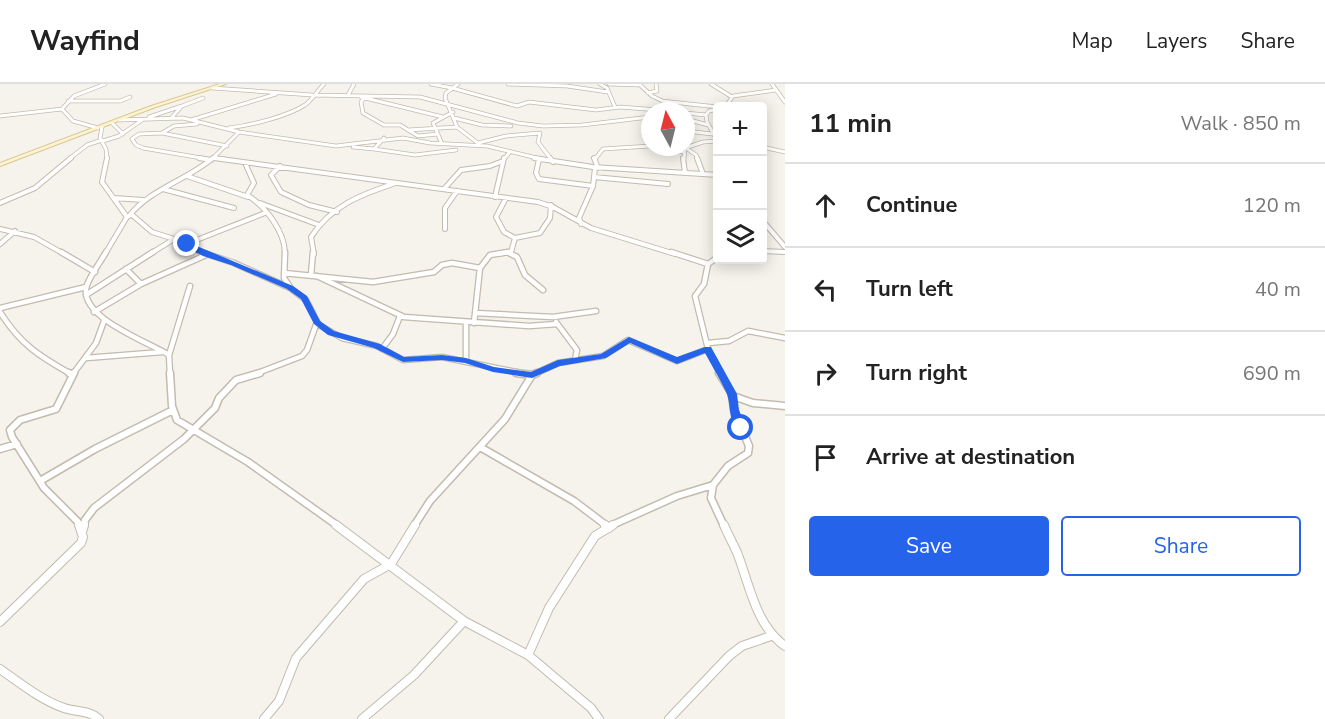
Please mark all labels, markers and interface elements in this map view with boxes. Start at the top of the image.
text: Wayfind [30,22,140,60]
text: Map [1071,27,1113,55]
text: Layers [1146,27,1207,55]
text: Share [1240,27,1295,55]
north arrow [641,102,695,156]
map controls [713,102,767,264]
button: + [713,102,767,156]
text: 11 min [809,106,892,141]
text: Walk · 850 m [1181,110,1301,137]
button: − [713,156,767,210]
icon: ahead [809,189,842,222]
text: Continue [866,190,957,220]
text: 120 m [1243,192,1301,219]
button: layers [713,210,767,264]
route end [173,230,199,256]
icon: left [809,273,842,306]
text: Turn left [866,274,953,304]
text: 40 m [1255,276,1301,303]
icon: right [809,357,842,390]
text: Turn right [866,358,967,388]
text: 690 m [1243,360,1301,387]
route start [727,414,753,440]
icon: arrive [809,441,842,474]
text: Arrive at destination [866,442,1075,472]
button: Save [809,516,1049,576]
button: Share [1061,516,1301,576]

